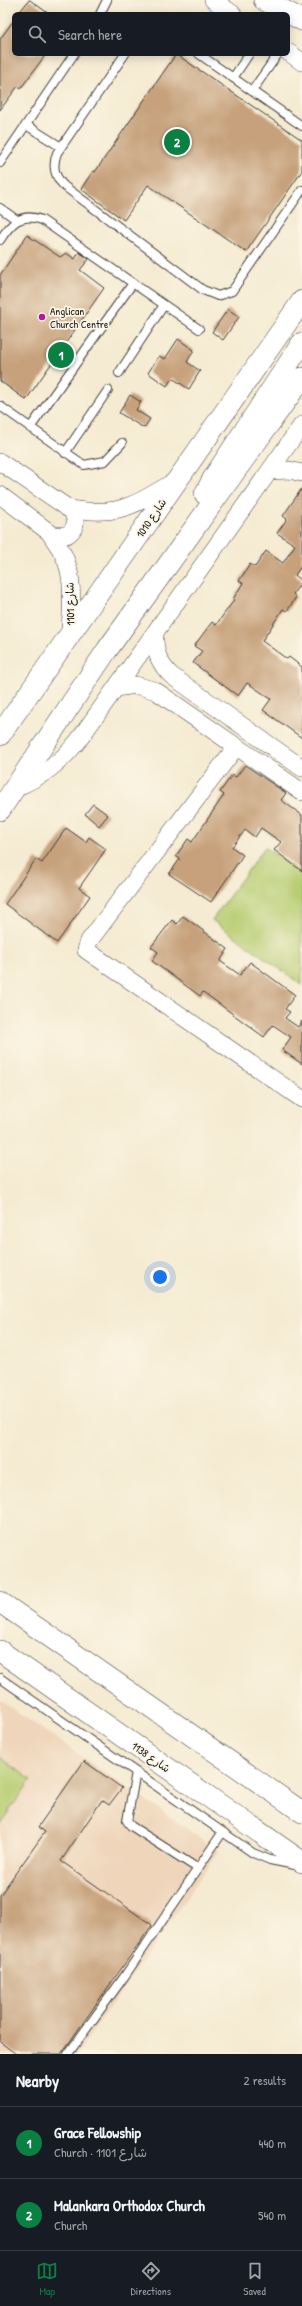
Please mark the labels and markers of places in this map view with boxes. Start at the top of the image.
pin: 2 [164,127,190,157]
place label: Anglican Church Centre [50,304,109,331]
marker: Anglican Church Centre [37,312,47,322]
pin: 1 [48,340,74,370]

